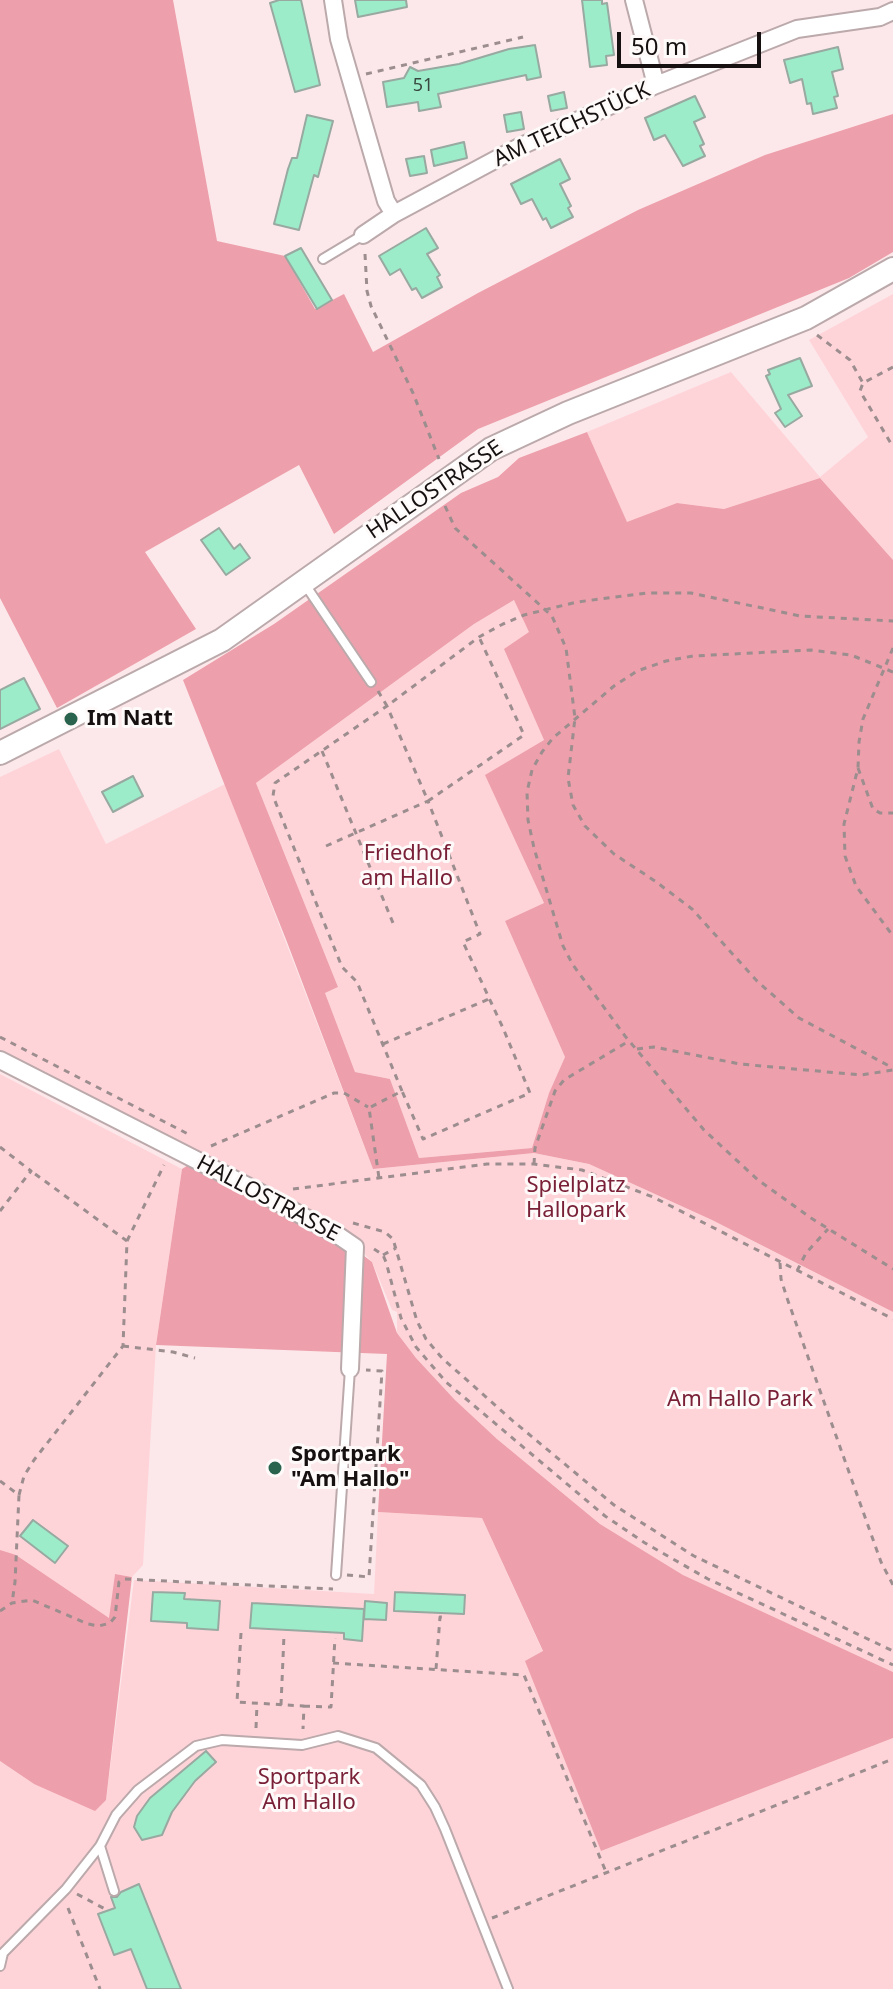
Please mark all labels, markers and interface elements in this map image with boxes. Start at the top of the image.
scale bar [621,16,765,66]
text: 50 m [631,29,687,62]
house number: 51 [413,75,433,97]
street label: AM TEICHSTÜCK [489,77,655,173]
street label: HALLOSTRASSE [362,435,508,545]
place label: Im Natt [87,706,173,732]
marker: Im Natt [62,710,80,728]
park label: Friedhof am Hallo [361,841,453,892]
street label: HALLOSTRASSE [192,1150,344,1248]
park label: Spielplatz Hallopark [526,1173,626,1224]
park label: Am Hallo Park [667,1387,813,1413]
place label: Sportpark "Am Hallo" [291,1442,410,1494]
marker: Sportpark "Am Hallo" [266,1459,284,1477]
park label: Sportpark Am Hallo [258,1765,360,1816]

